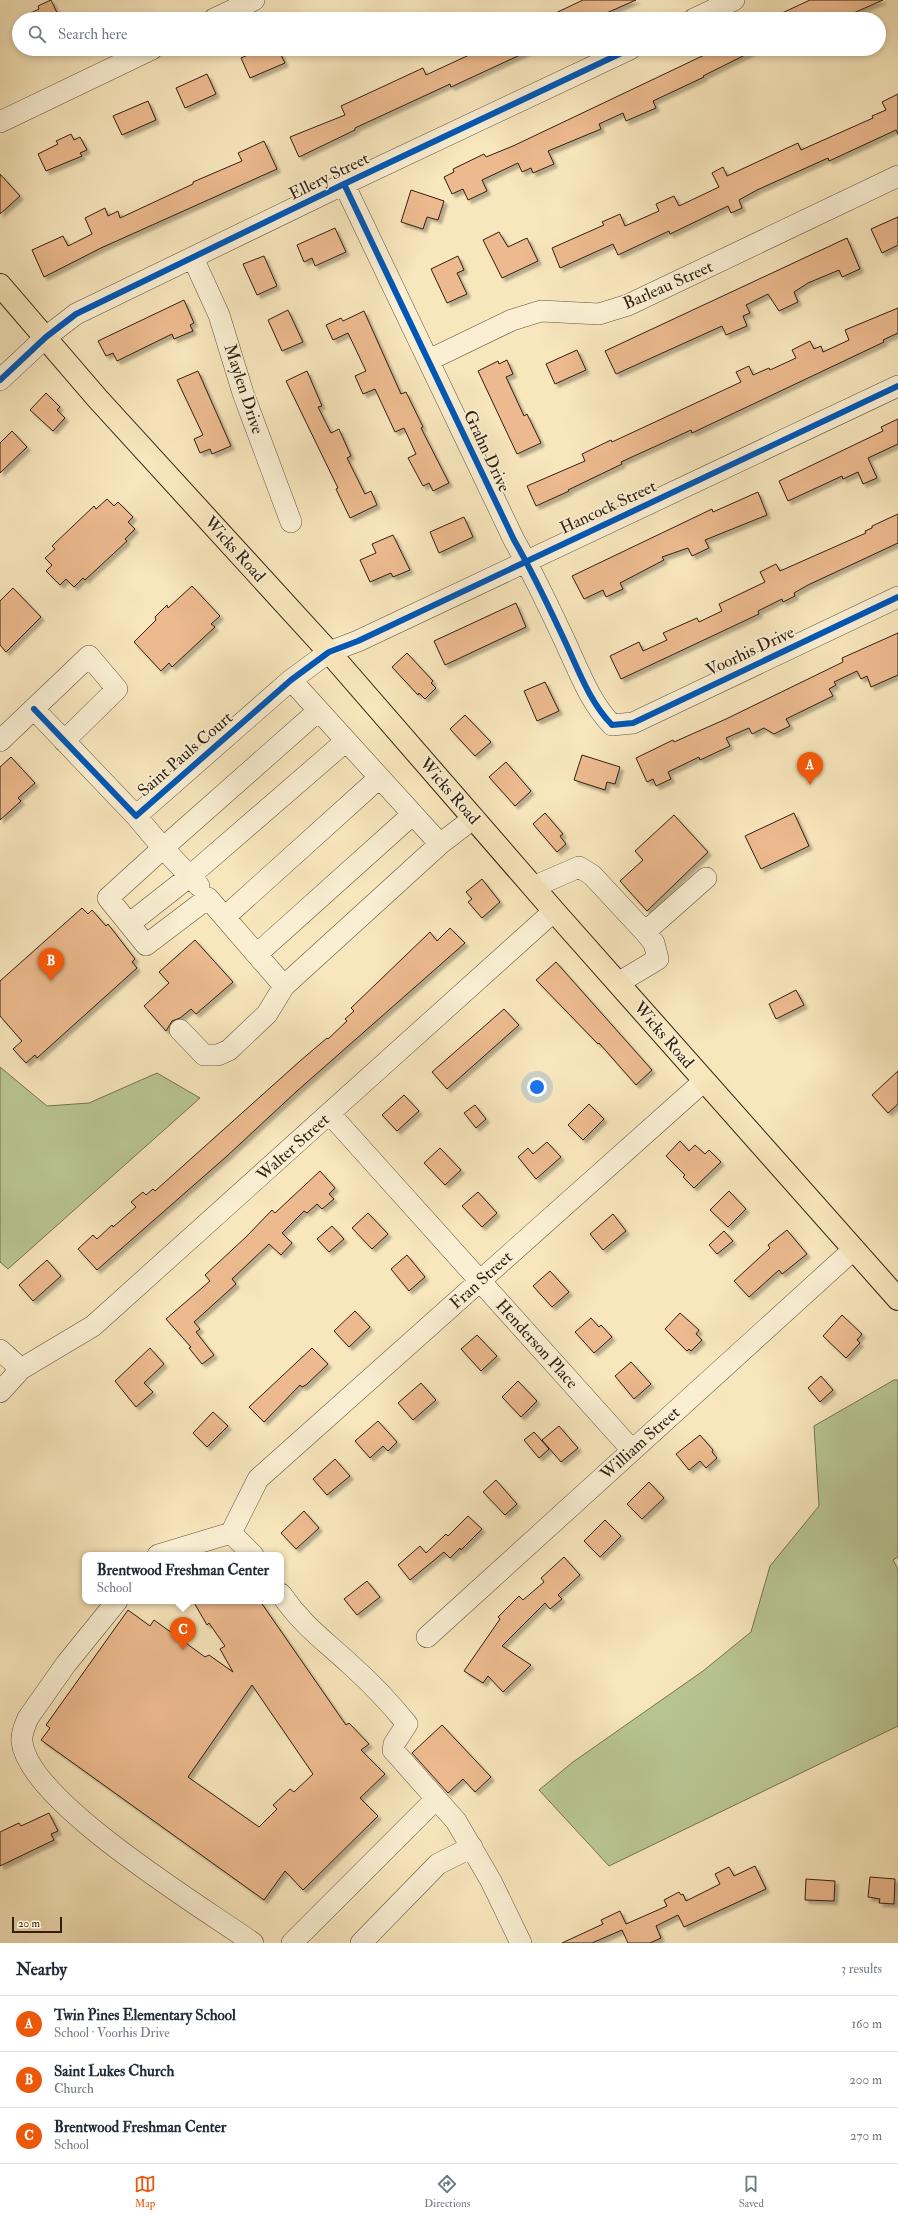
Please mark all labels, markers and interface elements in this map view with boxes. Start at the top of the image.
search box [12,12,886,56]
icon: search [26,23,48,45]
text: Search here [58,25,127,44]
street label: Ellery Street [286,147,373,205]
street label: Barleau Street [620,256,717,314]
street label: Maylen Drive [219,341,268,437]
street label: Grahn Drive [459,407,515,495]
street label: Hancock Street [556,475,660,539]
street label: Wicks Road [199,511,271,587]
street label: Voorhis Drive [703,621,797,681]
street label: Saint Pauls Court [133,707,237,801]
pin: A [797,752,823,785]
street label: Wicks Road [415,753,485,829]
pin: B [38,948,64,981]
street label: Wicks Road [629,997,699,1073]
your location [527,1077,547,1097]
street label: Walter Street [252,1109,334,1186]
street label: Fran Street [445,1246,517,1314]
street label: Henderson Place [491,1295,583,1393]
street label: William Street [595,1401,684,1485]
popup [82,1552,284,1604]
text: Brentwood Freshman Center [97,1561,269,1580]
text: School [97,1580,132,1596]
pin: C [170,1617,196,1650]
scale bar [12,1915,62,1934]
text: 20 m [18,1917,40,1930]
text: Nearby [16,1959,67,1980]
text: 3 results [841,1961,882,1977]
text: Twin Pines Elementary School [54,2006,236,2025]
text: A [25,2016,33,2032]
text: 160 m [851,2016,882,2032]
text: School · Voorhis Drive [54,2025,170,2041]
text: Saint Lukes Church [54,2062,174,2081]
text: B [25,2072,33,2088]
text: 200 m [849,2072,882,2088]
text: Church [54,2081,94,2097]
text: Brentwood Freshman Center [54,2118,226,2137]
text: C [24,2128,34,2144]
text: 270 m [850,2128,882,2144]
text: School [54,2137,89,2153]
tab: Map [134,2173,156,2210]
tab: Directions [424,2173,471,2210]
tab: Saved [739,2173,764,2210]

